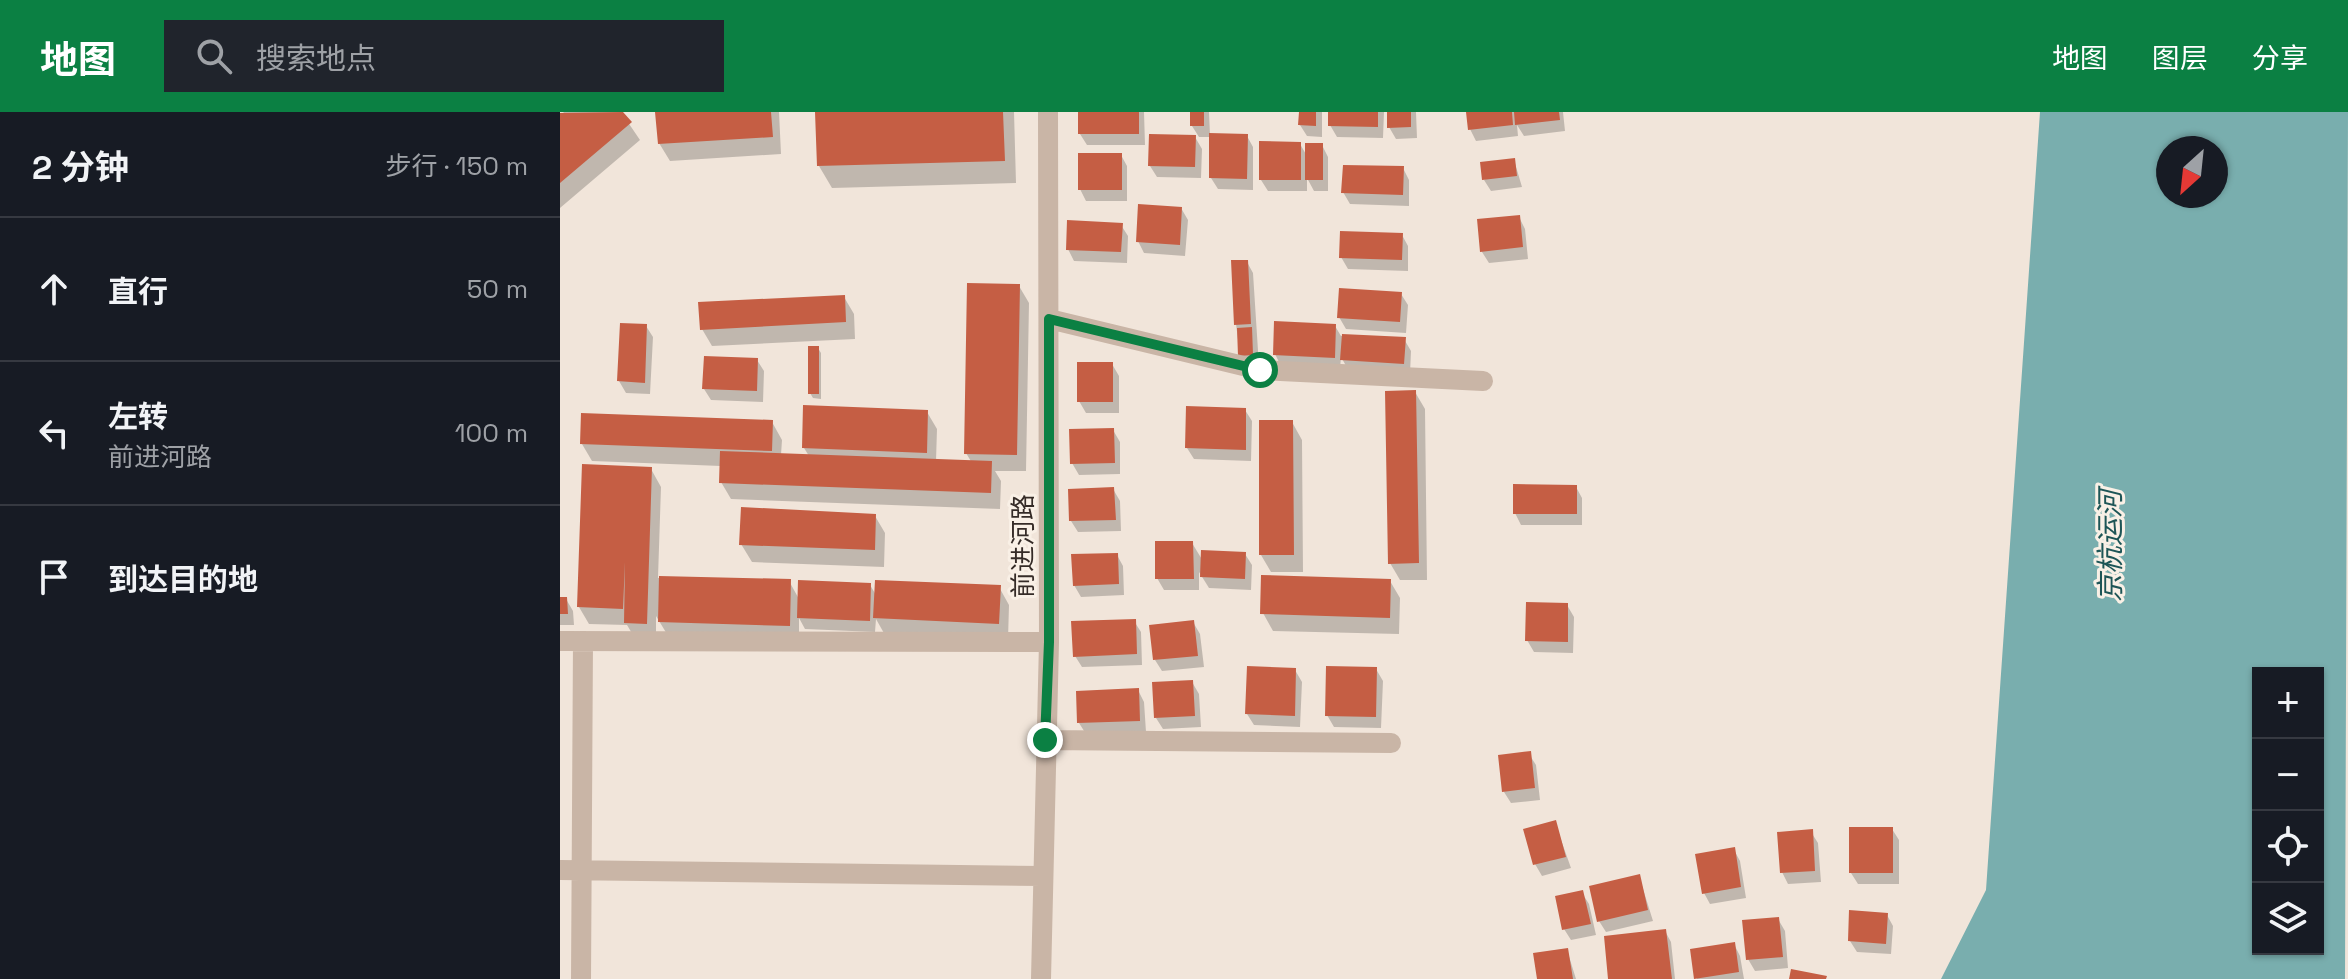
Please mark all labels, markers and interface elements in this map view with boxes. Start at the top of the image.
search box [164,20,724,92]
icon: search [192,34,236,78]
text: 地图 [40,36,116,84]
text: 搜索地点 [256,39,376,78]
text: 地图 [2052,40,2108,76]
text: 图层 [2152,40,2208,76]
text: 分享 [2252,40,2308,76]
north arrow [2156,136,2228,208]
text: 2 分钟 [32,146,129,189]
text: 步行 · 150 m [386,149,528,183]
icon: ahead [32,267,76,311]
text: 直行 [108,272,168,311]
text: 50 m [467,272,528,306]
route start [1242,352,1278,388]
text: 左转 [108,397,168,436]
icon: left [32,411,76,455]
text: 100 m [455,416,528,450]
text: 前进河路 [108,440,212,474]
water label: 京杭运河 [2092,485,2128,602]
street label: 前进河路 [1006,494,1040,598]
icon: arrive [32,555,76,599]
text: 到达目的地 [108,560,258,599]
map controls [2252,667,2324,955]
button: + [2252,667,2324,739]
route end [1027,722,1063,758]
button: − [2252,739,2324,811]
button: locate [2252,811,2324,883]
button: layers [2252,883,2324,955]

